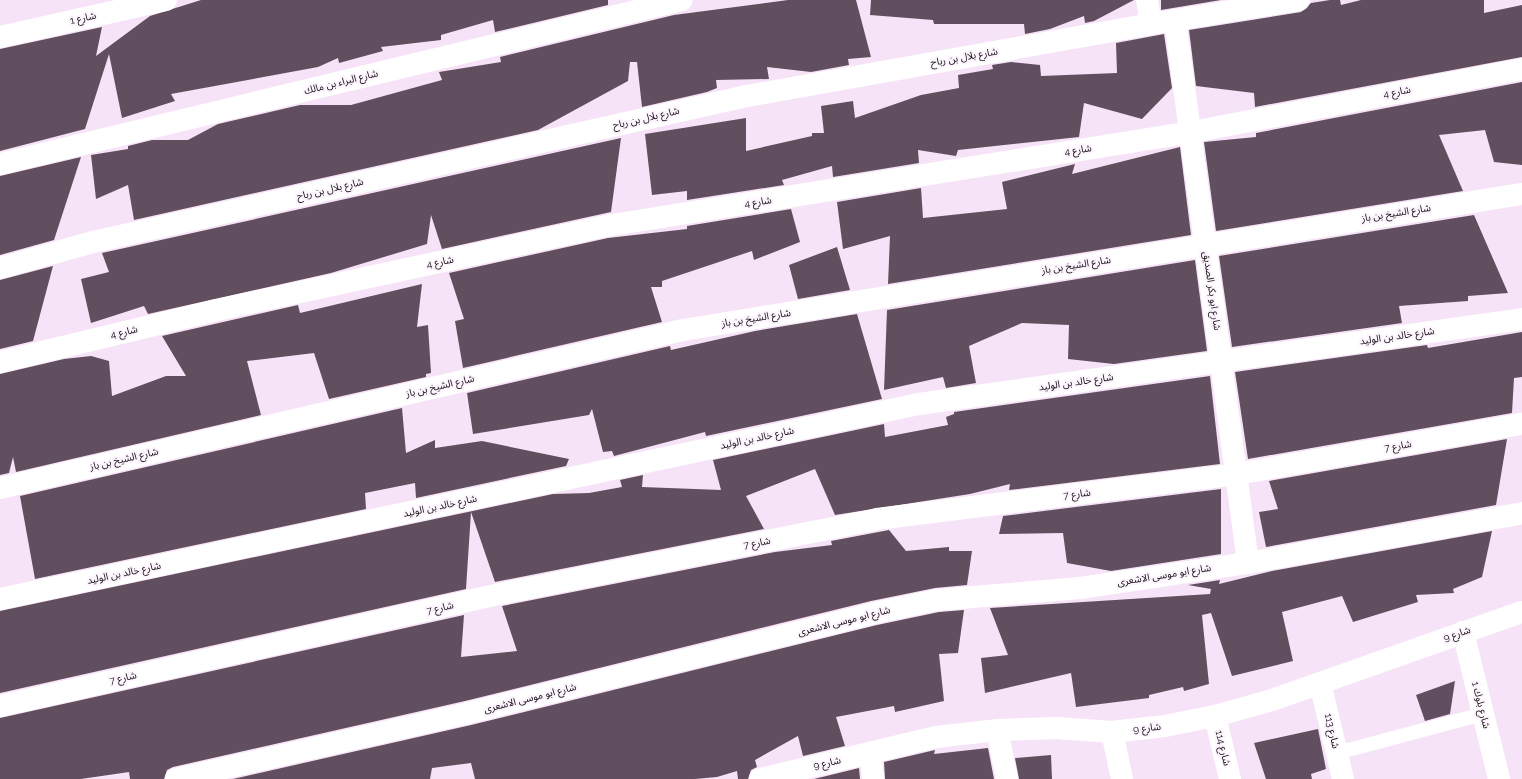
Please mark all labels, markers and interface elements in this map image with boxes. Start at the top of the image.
street label: شارع 1 [69,9,97,27]
street label: شارع بلال بن رباح [929,45,999,69]
street label: شارع البراء بن مالك [303,67,379,97]
street label: شارع 4 [1382,83,1412,101]
street label: شارع بلال بن رباح [611,104,681,132]
street label: شارع 4 [1063,142,1093,158]
street label: شارع بلال بن رباح [295,175,365,203]
street label: شارع 4 [743,194,773,210]
street label: شارع الشيخ بن باز [1360,202,1432,224]
street label: شارع ابو بكر الصديق [1201,251,1223,331]
street label: شارع 4 [425,253,455,271]
street label: شارع الشيخ بن باز [1040,254,1112,276]
street label: شارع الشيخ بن باز [720,307,792,329]
street label: شارع 4 [109,323,139,341]
street label: شارع خالد بن الوليد [1359,325,1435,347]
street label: شارع خالد بن الوليد [1038,371,1114,393]
street label: شارع الشيخ بن باز [404,372,476,400]
street label: شارع خالد بن الوليد [719,424,795,452]
street label: شارع 7 [1383,438,1413,454]
street label: شارع الشيخ بن باز [88,445,160,473]
street label: شارع 7 [1063,486,1091,502]
street label: شارع خالد بن الوليد [402,492,478,520]
street label: شارع 7 [742,534,772,552]
street label: شارع خالد بن الوليد [86,559,162,587]
street label: شارع ابو موسى الاشعرى [1116,562,1212,588]
street label: شارع 7 [425,599,455,617]
street label: شارع ابو موسى الاشعرى [797,604,891,638]
street label: شارع 9 [1442,624,1472,644]
street label: شارع 7 [108,669,138,687]
street label: شارع بلوك 1 [1469,680,1493,730]
street label: شارع ابو موسى الاشعرى [483,681,577,715]
street label: شارع 113 [1322,712,1342,750]
street label: شارع 9 [1132,720,1162,736]
street label: شارع 114 [1213,729,1233,767]
street label: شارع 9 [812,754,842,772]

